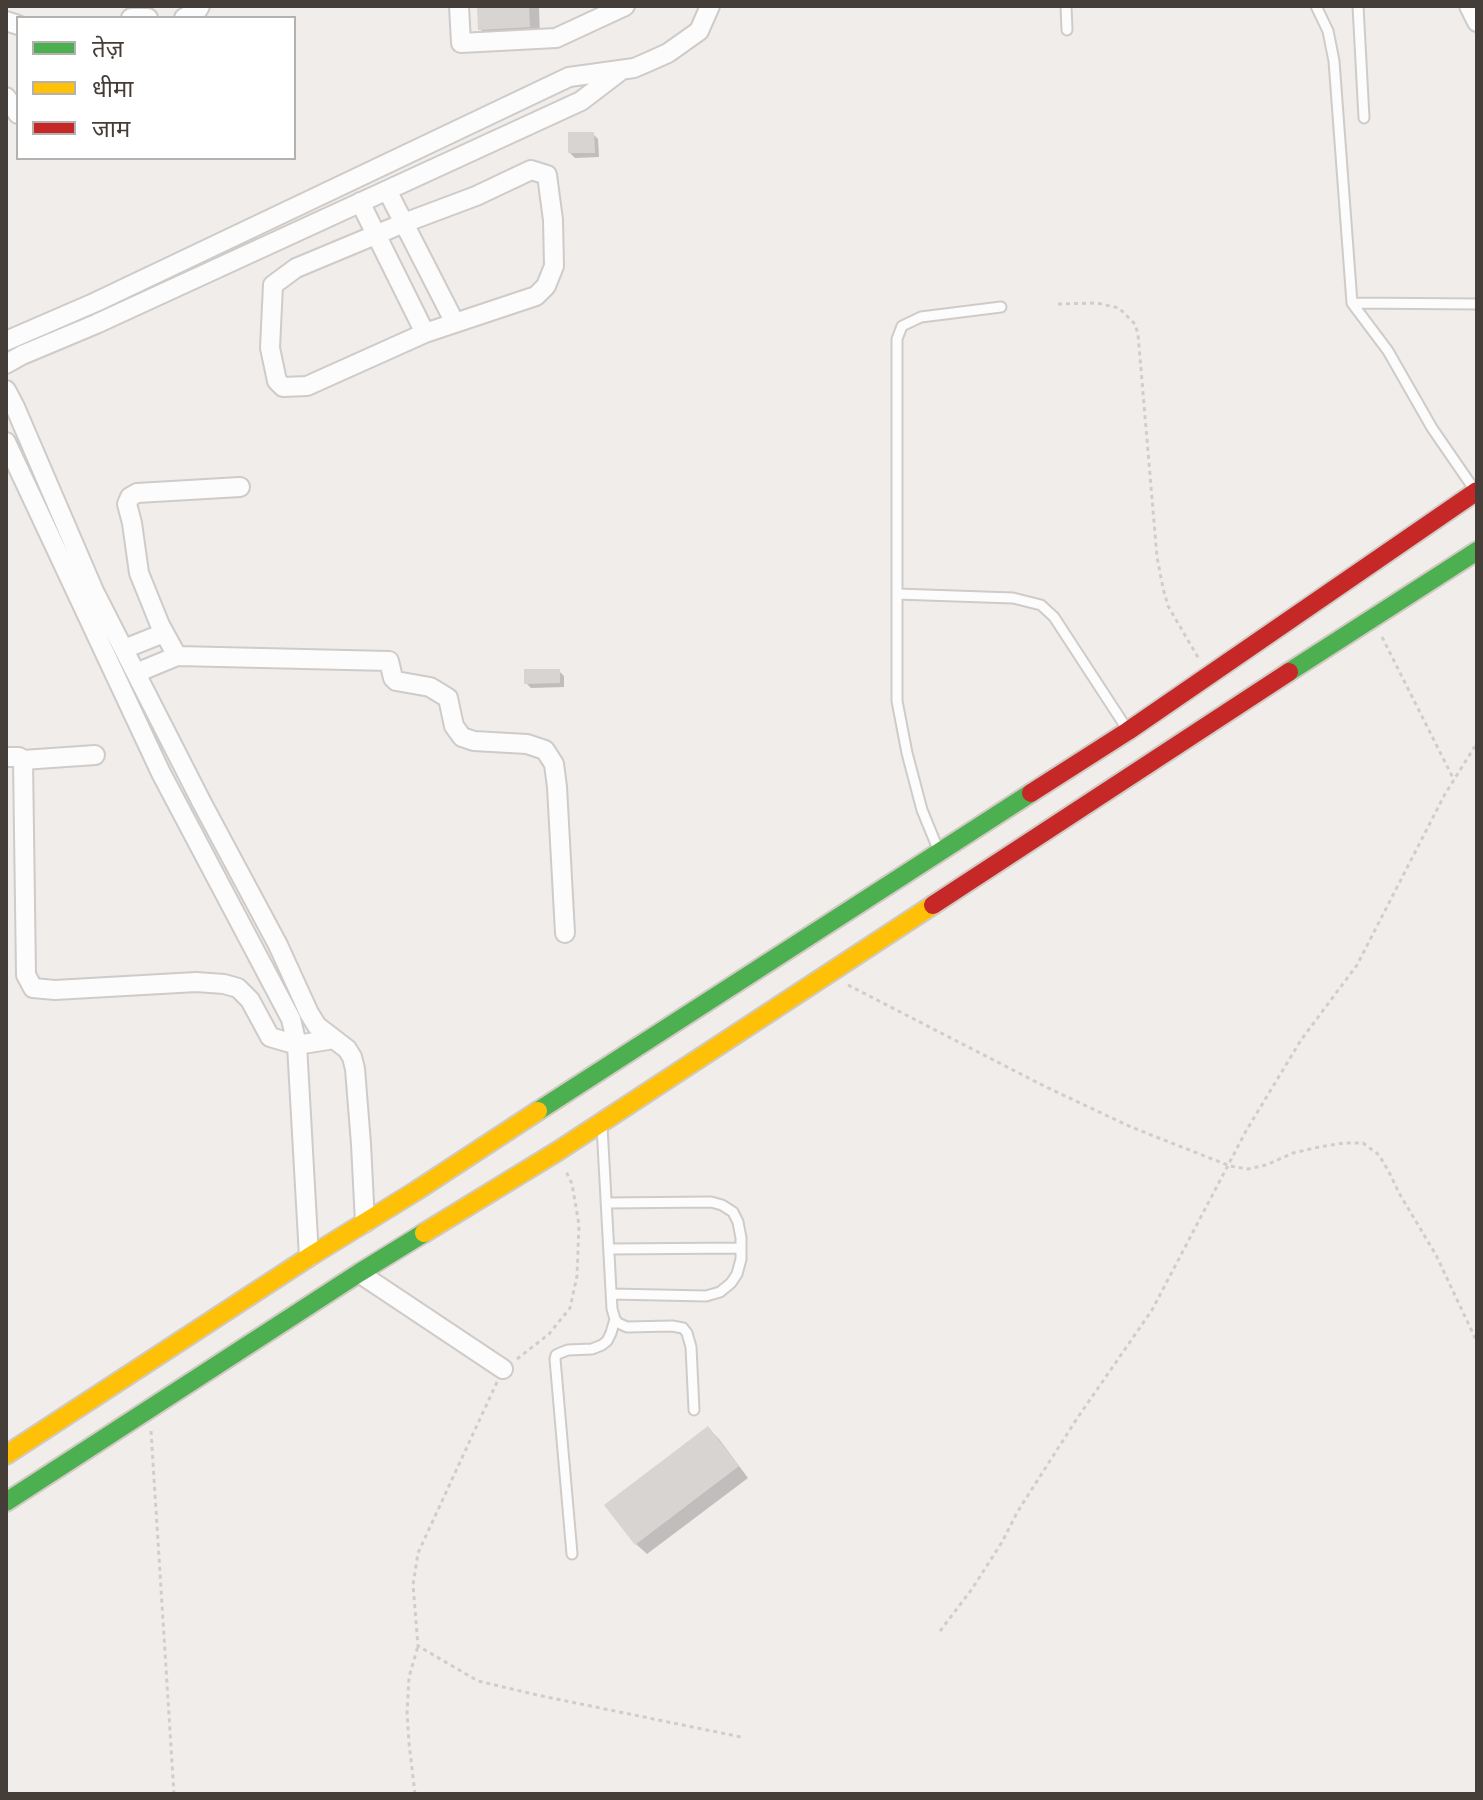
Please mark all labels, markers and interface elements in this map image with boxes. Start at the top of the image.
legend [16,16,296,160]
text: तेज़ [92,30,124,66]
text: धीमा [92,70,134,106]
text: जाम [92,110,130,146]

